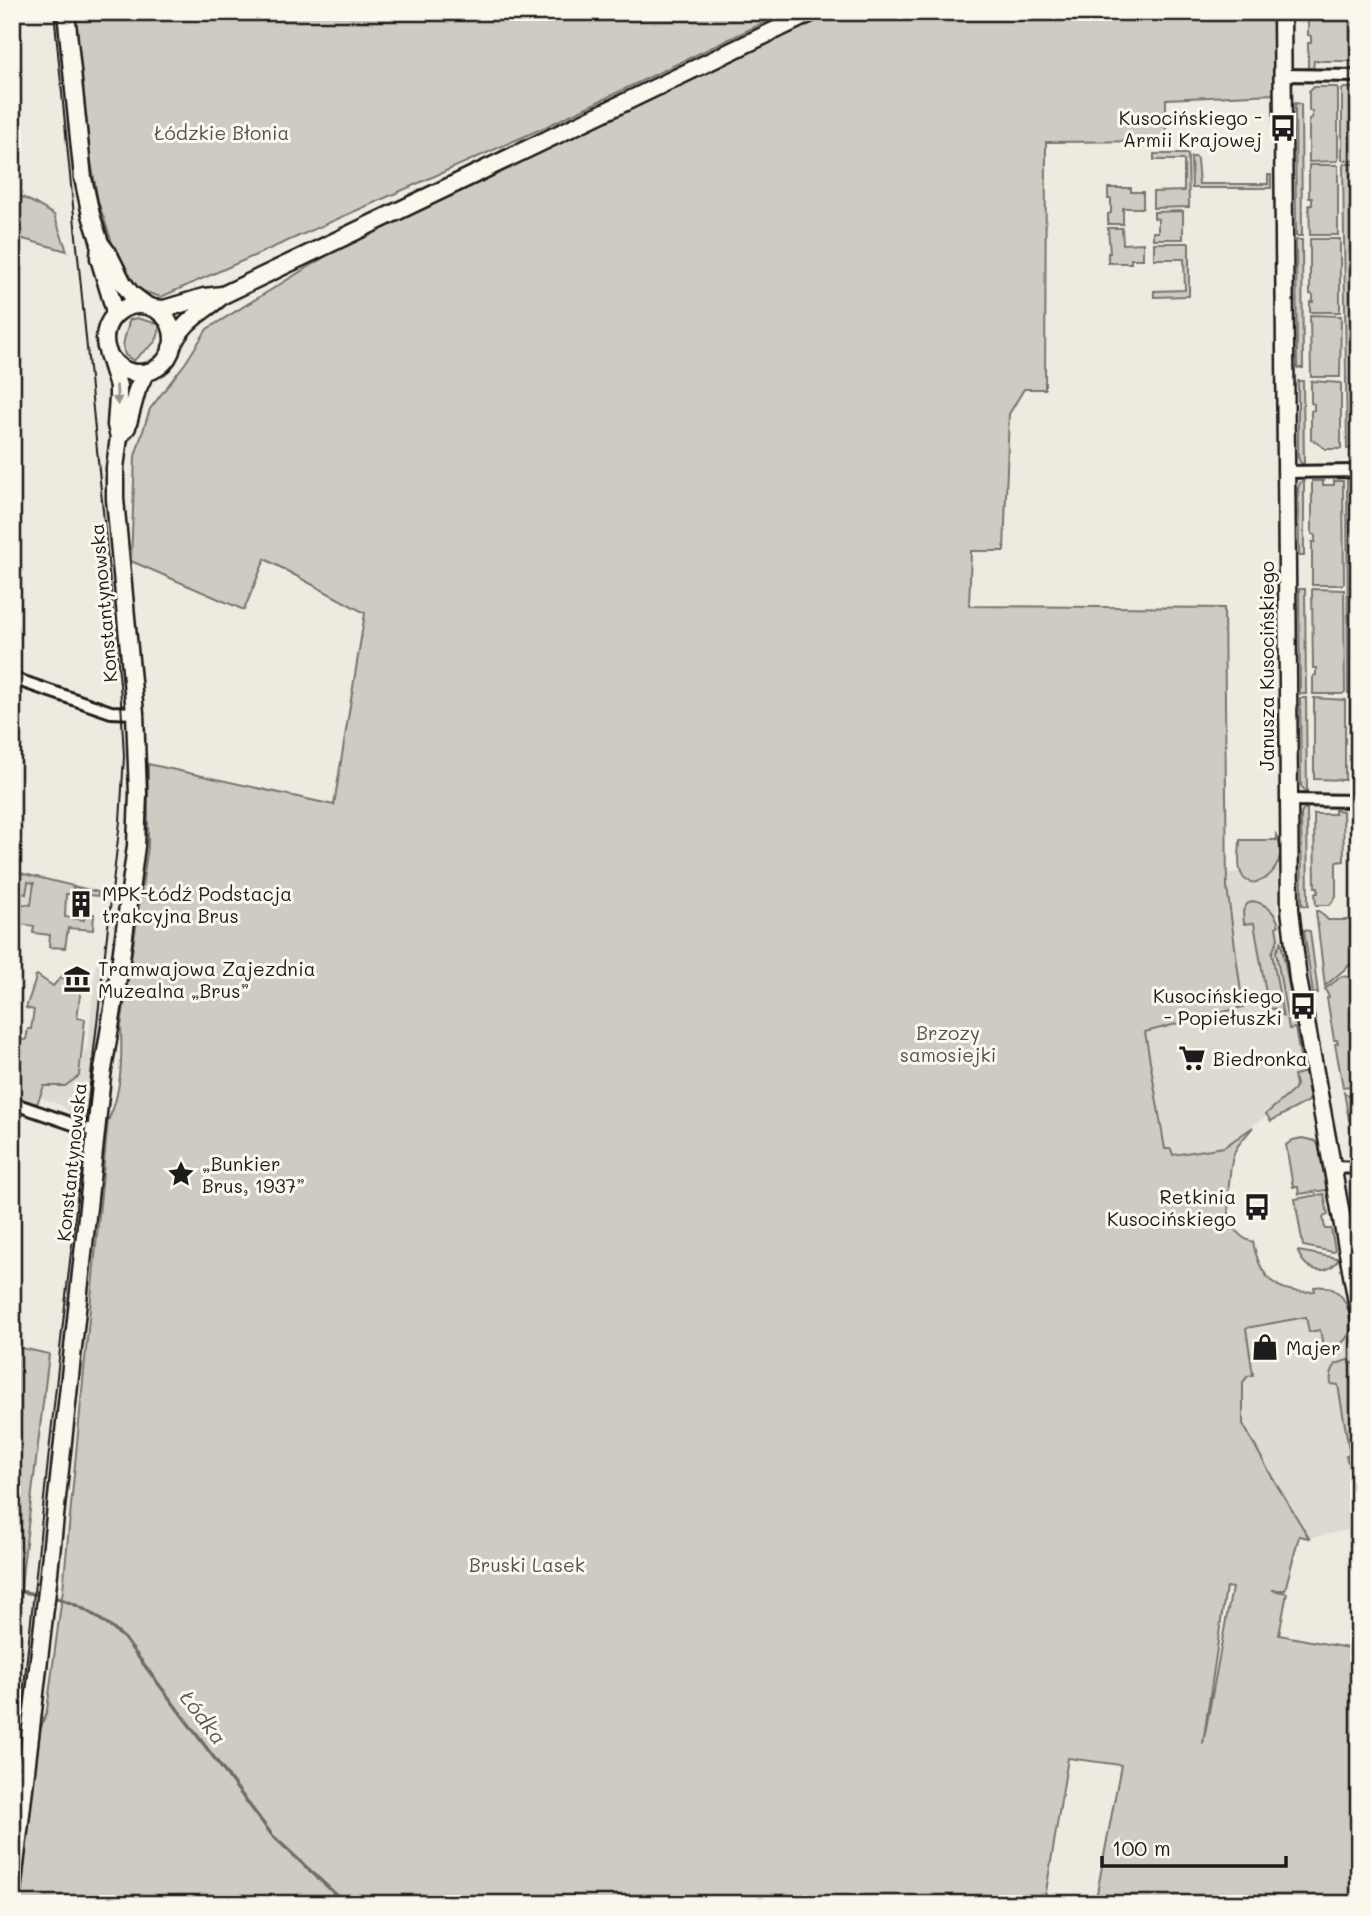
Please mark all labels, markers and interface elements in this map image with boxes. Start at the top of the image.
place label: Kusocińskiego - Armii Krajowej [1119,105,1262,152]
bus stop icon: Kusocińskiego - Armii Krajowej [1268,113,1298,143]
park label: Łódzkie Błonia [155,120,289,145]
one-way arrow [112,384,123,406]
street label: Konstantynowska [84,523,122,683]
street label: Janusza Kusocińskiego [1254,561,1279,771]
place label: MPK-Łódź Podstacja trakcyjna Brus [102,881,292,928]
building icon: MPK-Łódź Podstacja trakcyjna Brus [66,889,96,919]
place label: Tramwajowa Zajezdnia Muzealna „Brus” [98,956,316,1003]
museum icon: Tramwajowa Zajezdnia Muzealna „Brus” [62,964,92,994]
place label: Kusocińskiego - Popiełuszki [1153,983,1282,1030]
bus stop icon: Kusocińskiego - Popiełuszki [1288,991,1318,1021]
park label: Brzozy samosiejki [900,1020,996,1067]
supermarket icon: Biedronka [1177,1043,1207,1073]
place label: Biedronka [1213,1046,1308,1071]
street label: Konstantynowska [50,1081,92,1243]
place label: „Bunkier Brus, 1937” [202,1151,305,1198]
place icon: „Bunkier Brus, 1937” [166,1159,196,1189]
place label: Retkinia Kusocińskiego [1107,1184,1236,1231]
bus stop icon: Retkinia Kusocińskiego [1242,1192,1272,1222]
shop icon: Majer [1250,1332,1280,1362]
place label: Majer [1286,1335,1341,1360]
park label: Bruski Lasek [469,1552,585,1577]
water label: Łódka [175,1684,233,1750]
scale bar [1102,1825,1285,1869]
text: 100 m [1112,1834,1171,1861]

